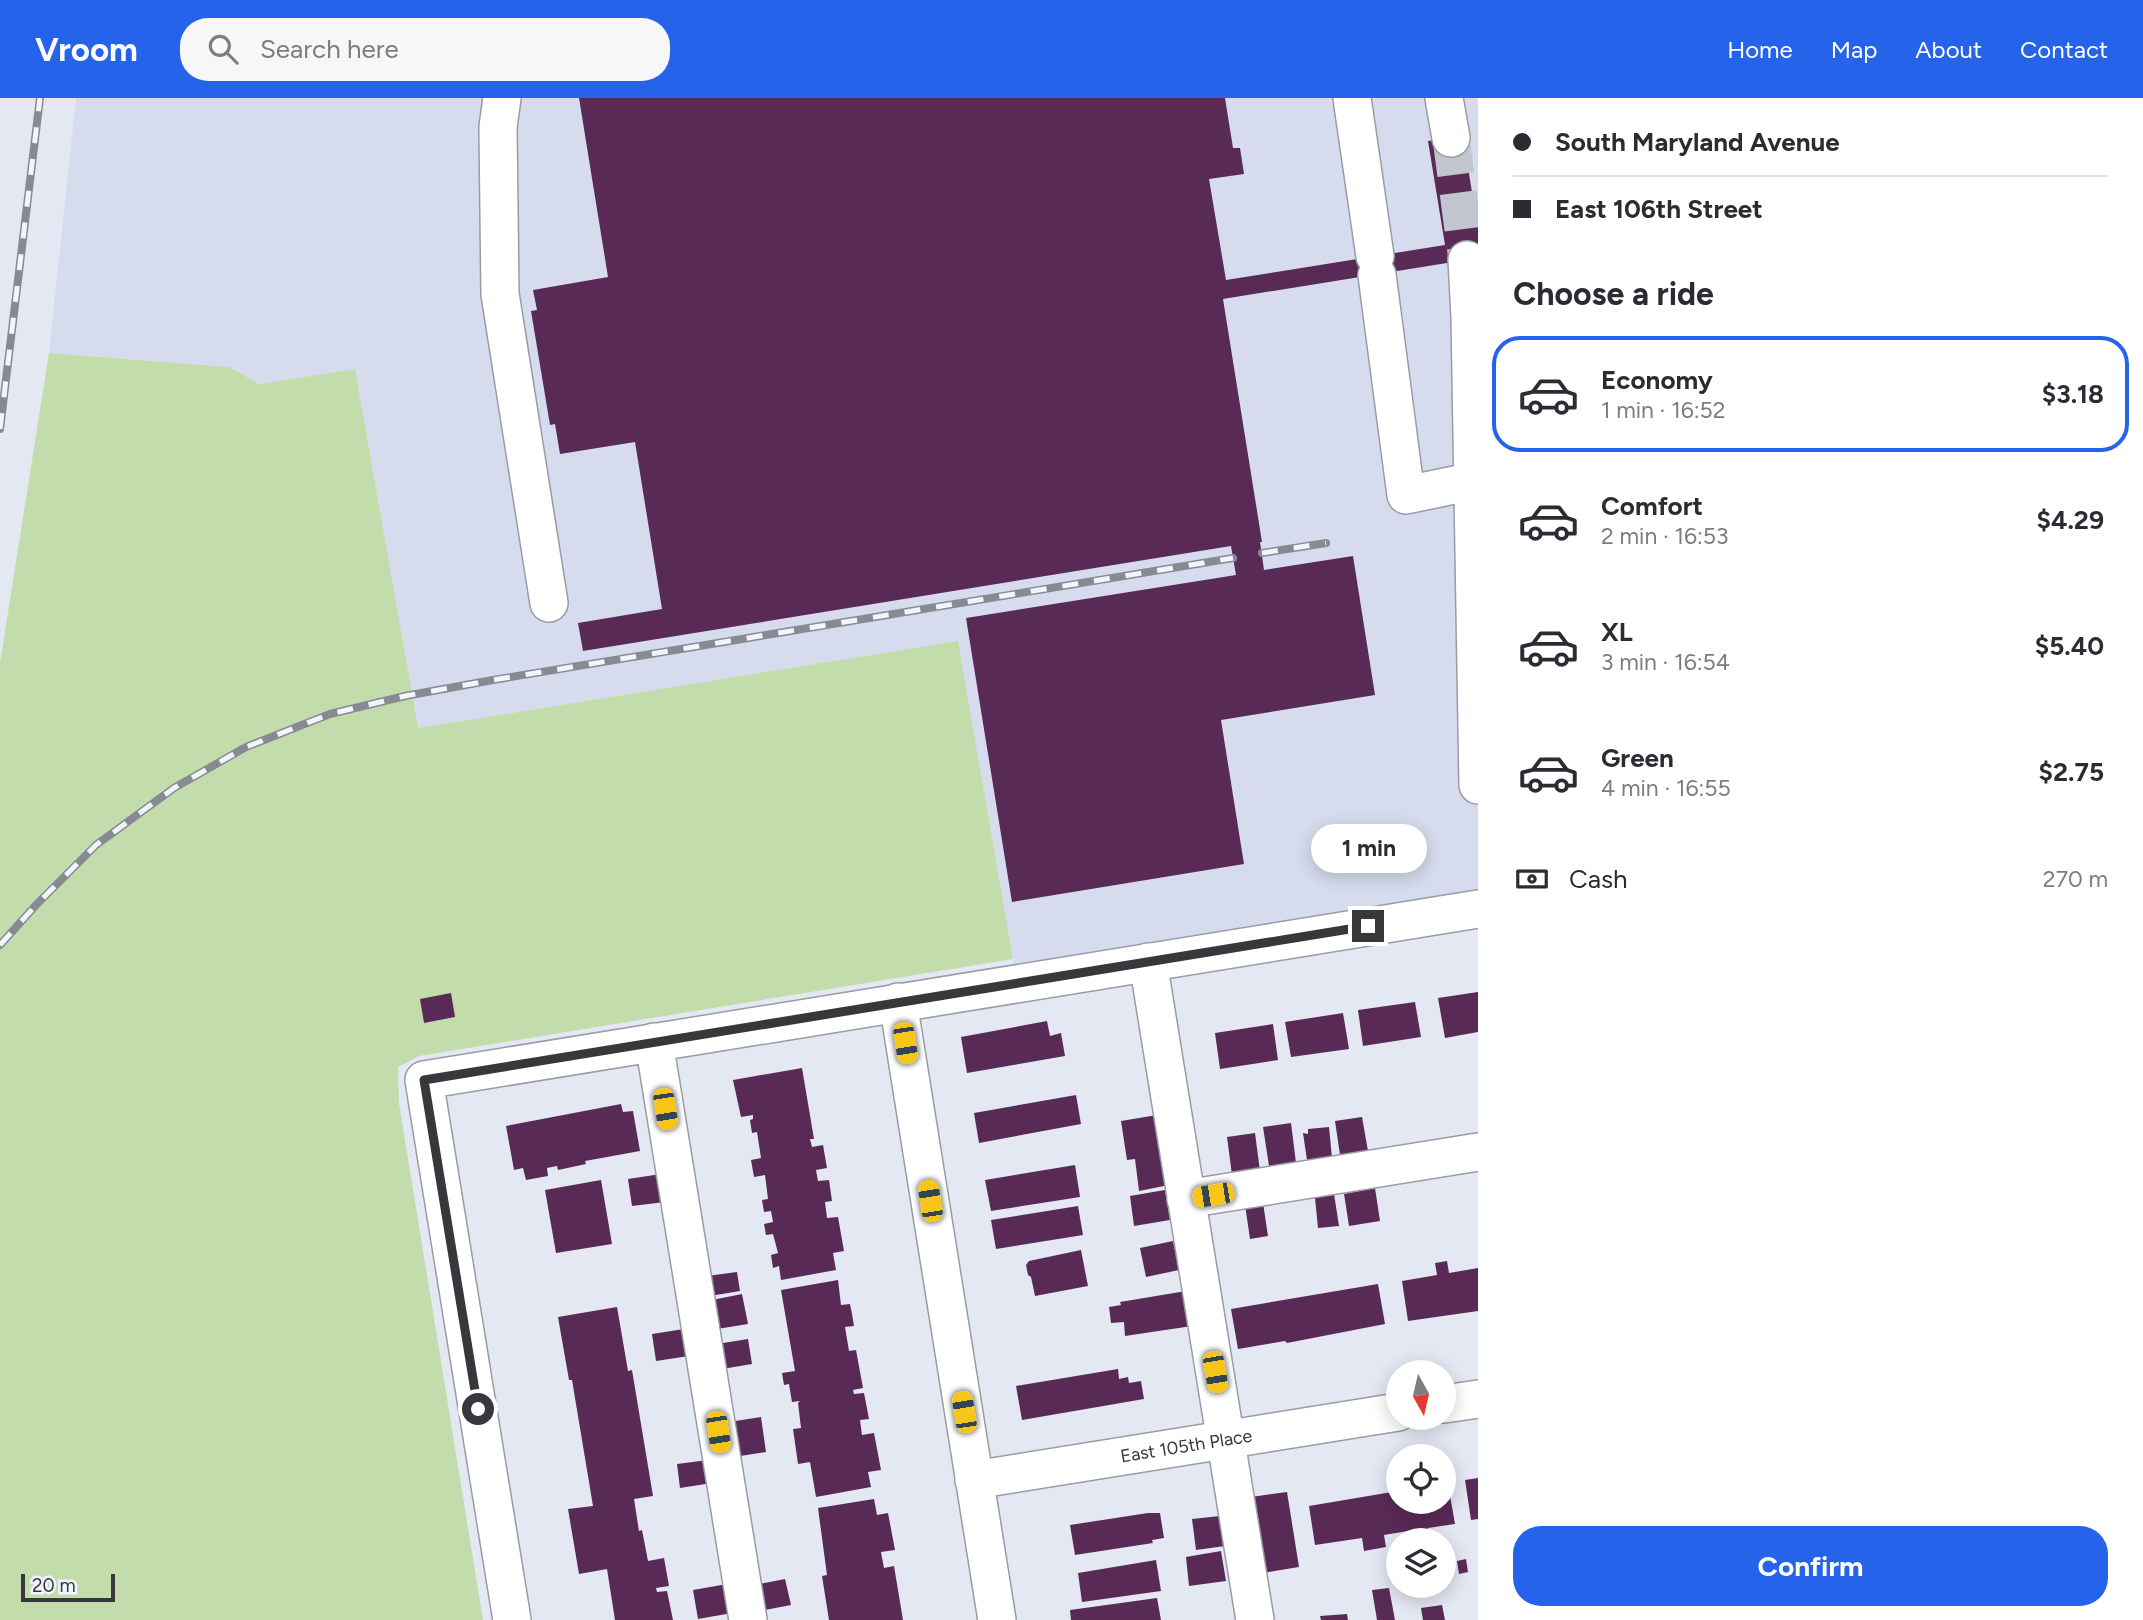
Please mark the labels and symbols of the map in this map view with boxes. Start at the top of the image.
callout: 1 min [1310,824,1426,874]
route end [1352,910,1384,942]
car [892,1021,919,1065]
car [652,1087,679,1131]
car [917,1179,944,1223]
car [1191,1181,1236,1209]
car [1202,1349,1229,1395]
north arrow [1386,1360,1456,1430]
car [951,1390,978,1434]
route start [462,1393,494,1425]
car [705,1410,732,1454]
street label: East 105th Place [1119,1425,1254,1467]
scale bar [21,1571,116,1603]

